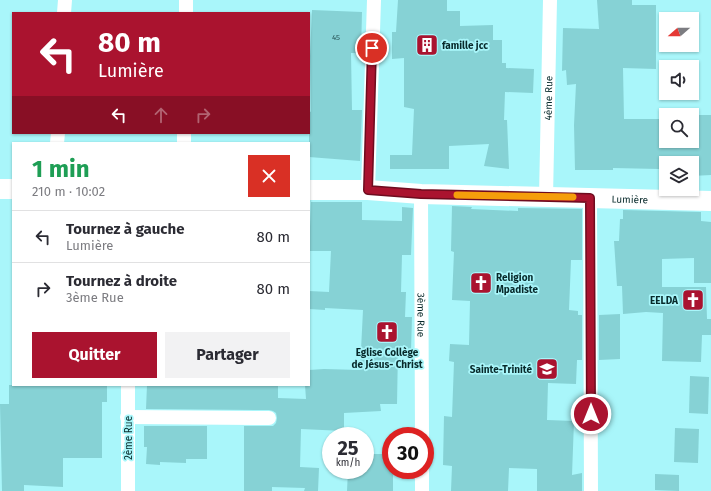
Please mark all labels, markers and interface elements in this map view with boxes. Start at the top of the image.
north arrow [659,12,699,52]
map controls [659,12,699,196]
text: 80 m [98,26,161,59]
icon: left [32,28,84,80]
pin [355,31,389,65]
building icon: famille jcc [414,32,440,58]
house number: 45 [332,33,340,42]
icon: arrive [361,37,383,59]
place label: famille jcc [442,40,488,52]
text: Lumière [98,60,164,82]
button: sound [659,60,699,100]
street label: 4ème Rue [543,76,555,121]
icon: left [108,104,130,126]
icon: ahead [150,104,172,126]
icon: right [192,104,214,126]
button: search [659,108,699,148]
text: 1 min [32,155,90,183]
button: close [248,155,290,197]
button: layers [659,156,699,196]
text: 210 m · 10:02 [32,184,105,199]
street label: Lumière [611,194,648,206]
text: Tournez à gauche [66,220,185,238]
icon: left [32,226,54,248]
text: 80 m [257,228,290,246]
text: Lumière [66,238,113,253]
church icon: Religion Mpadiste [468,270,494,296]
text: Tournez à droite [66,272,177,290]
place label: Religion Mpadiste [496,272,539,296]
icon: right [32,278,54,300]
text: 80 m [257,280,290,298]
church icon: EELDA [680,287,706,313]
text: 3ème Rue [66,290,124,305]
street label: 3ème Rue [414,293,427,337]
place label: EELDA [650,295,679,307]
church icon: Eglise Collège de Jésus- Christ [374,319,400,345]
button: Quitter [32,332,157,378]
button: Partager [165,332,290,378]
place label: Eglise Collège de Jésus- Christ [351,346,423,371]
school or university icon: Sainte-Trinité [534,356,560,382]
place label: Sainte-Trinité [470,363,532,376]
position arrow [570,393,612,435]
street label: 2ème Rue [123,416,135,460]
speed limit sign: 30 [382,427,434,479]
text: 25 [337,436,359,460]
text: km/h [336,457,360,469]

